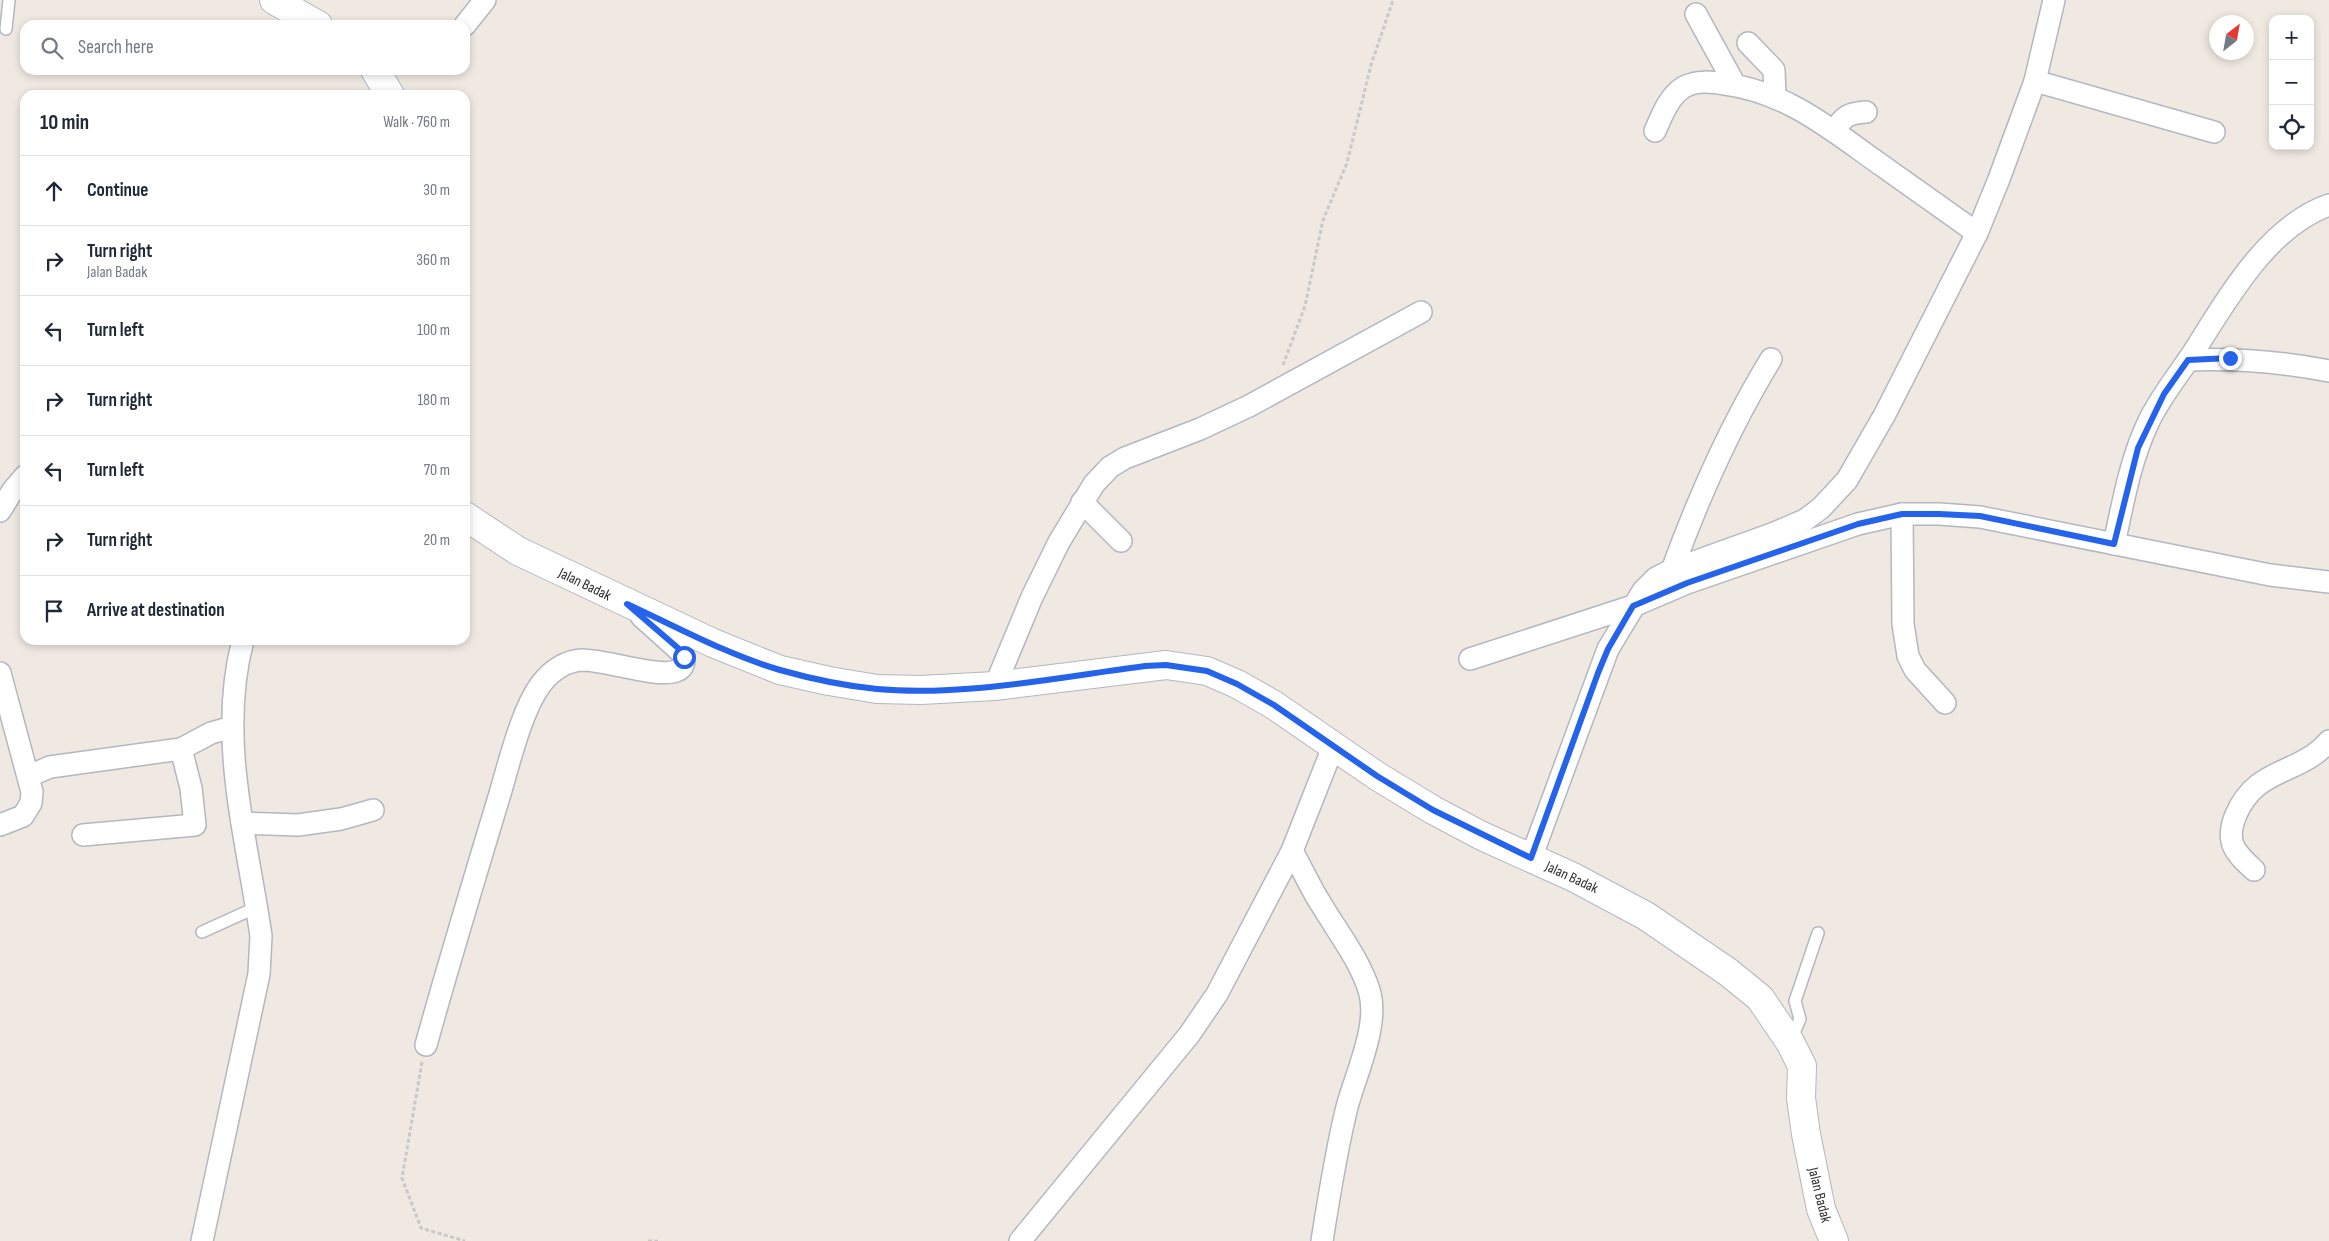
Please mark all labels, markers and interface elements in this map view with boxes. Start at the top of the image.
north arrow [2209,15,2254,60]
map controls [2269,15,2314,150]
button: + [2269,15,2314,60]
search box [20,20,470,75]
icon: search [38,34,66,62]
text: Search here [78,36,154,59]
button: − [2269,60,2314,105]
button: locate [2269,105,2314,150]
text: 10 min [40,110,89,135]
text: Walk · 760 m [383,113,450,132]
icon: ahead [40,177,68,205]
text: Continue [87,179,148,202]
text: 30 m [423,181,450,200]
text: Turn right [87,240,152,263]
icon: right [40,247,68,275]
text: 360 m [416,251,450,270]
text: Jalan Badak [87,263,147,282]
icon: left [40,317,68,345]
text: Turn left [87,319,144,342]
text: 100 m [417,321,450,340]
route end [2219,347,2242,370]
icon: right [40,387,68,415]
text: Turn right [87,389,152,412]
text: 180 m [417,391,450,410]
icon: left [40,457,68,485]
text: Turn left [87,459,144,482]
text: 70 m [424,461,450,480]
icon: right [40,527,68,555]
text: Turn right [87,529,152,552]
text: 20 m [423,531,450,550]
street label: Jalan Badak [554,563,615,605]
icon: arrive [40,597,68,625]
text: Arrive at destination [87,599,225,622]
route start [673,646,696,669]
street label: Jalan Badak [1541,856,1602,898]
street label: Jalan Badak [1803,1164,1836,1225]

